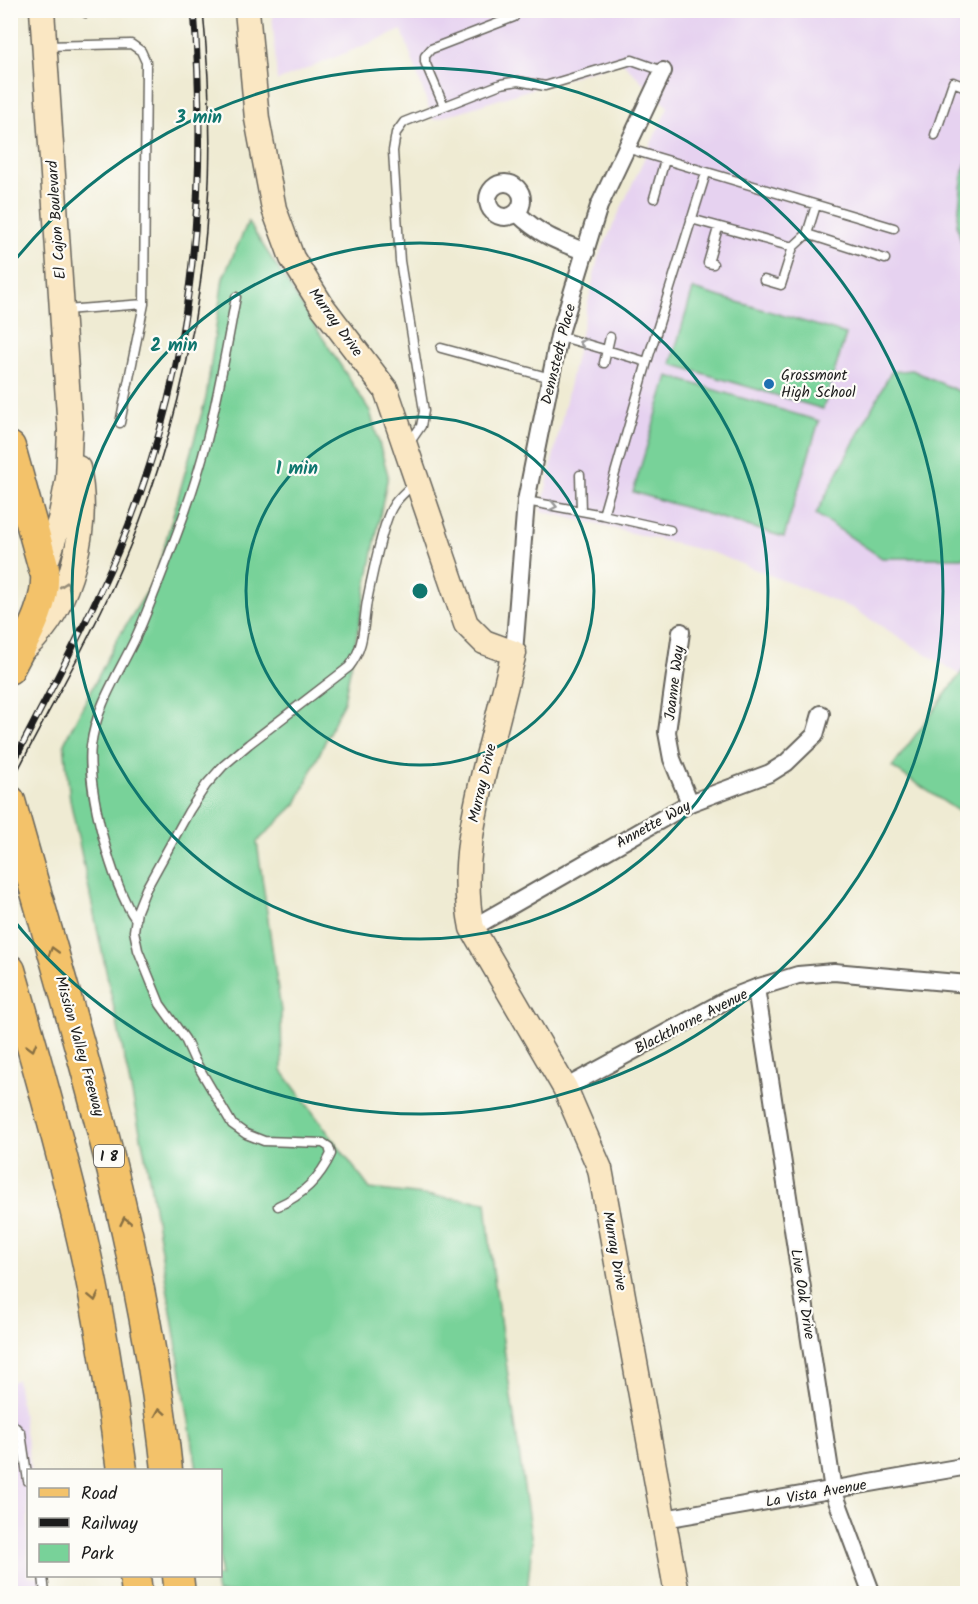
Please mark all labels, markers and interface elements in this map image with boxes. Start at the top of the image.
text: 3 min [175,104,222,133]
street label: El Cajon Boulevard [41,159,73,280]
street label: Murray Drive [302,283,369,362]
street label: Dennstedt Place [535,301,583,407]
text: 2 min [151,332,197,361]
one-way arrow [578,338,589,350]
place label: Grossmont High School [781,364,856,405]
marker: Grossmont High School [762,377,776,391]
text: 1 min [276,455,318,484]
one-way arrow [548,499,558,512]
one-way arrow [58,581,71,592]
centre of rings [410,581,430,601]
street label: Joanne Way [658,643,692,722]
street label: Murray Drive [462,741,504,825]
street label: Annette Way [612,794,696,855]
one-way arrow [48,946,60,957]
street label: Mission Valley Freeway [47,973,111,1120]
street label: Blackthorne Avenue [631,983,753,1061]
one-way arrow [25,1041,37,1052]
road number: I 8 [94,1145,124,1167]
street label: Murray Drive [595,1210,633,1293]
one-way arrow [119,1216,132,1226]
street label: Live Oak Drive [783,1247,821,1341]
one-way arrow [87,1292,100,1302]
one-way arrow [155,1408,167,1417]
legend [27,1469,222,1577]
street label: La Vista Avenue [764,1473,869,1515]
text: Road [81,1480,118,1509]
text: Railway [81,1510,138,1539]
text: Park [81,1540,114,1569]

